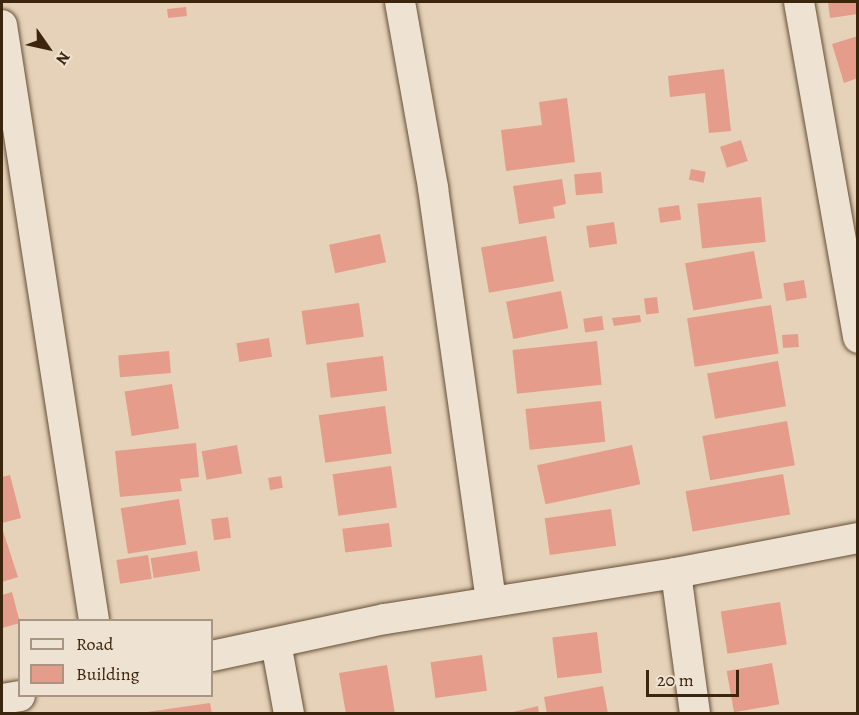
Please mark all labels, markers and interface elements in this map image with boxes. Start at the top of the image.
north arrow [18,18,78,78]
text: N [51,47,75,69]
legend [18,619,213,697]
text: Road [76,632,113,656]
scale bar [649,658,742,696]
text: Building [76,662,140,686]
text: 20 m [657,668,694,692]

